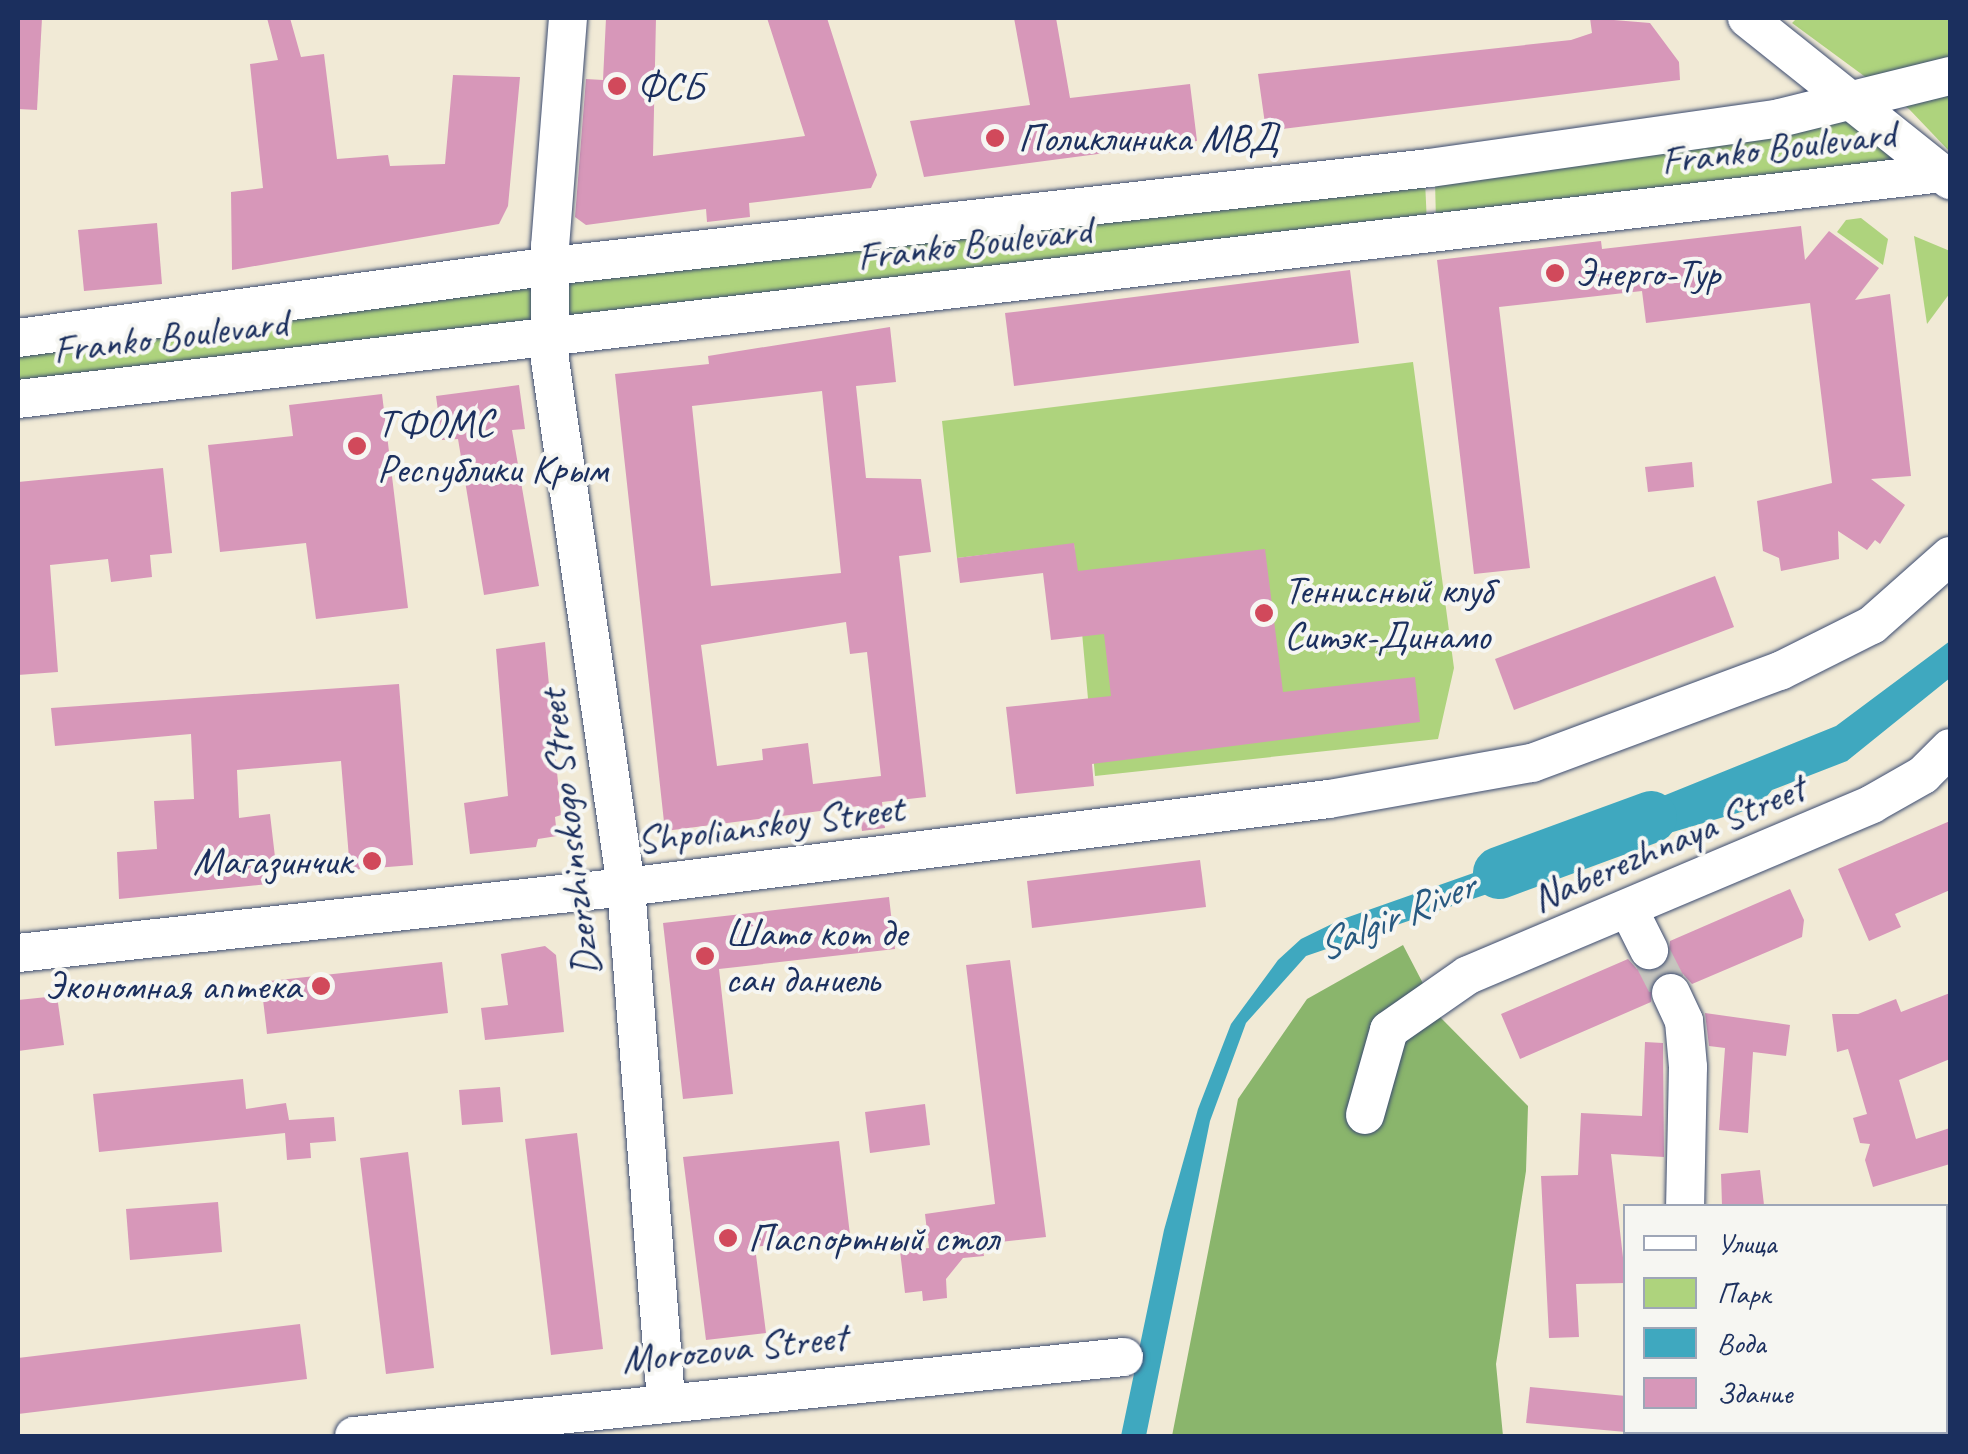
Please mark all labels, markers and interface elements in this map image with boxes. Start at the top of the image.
place label: ФСБ [637,62,704,110]
marker: ФСБ [606,75,628,97]
street label: Franko Boulevard [1658,109,1898,185]
place label: Поликлиника МВД [1018,114,1278,162]
marker: Поликлиника МВД [982,125,1008,151]
street label: Franko Boulevard [854,205,1094,281]
place label: Энерго-Тур [1575,249,1720,297]
marker: Энерго-Тур [1544,262,1566,284]
street label: Franko Boulevard [50,298,290,374]
place label: ТФОМС Республики Крым [377,399,607,493]
marker: ТФОМС Республики Крым [346,435,368,457]
place label: Теннисный клуб Ситэк-Динамо [1284,566,1492,660]
marker: Теннисный клуб Ситэк-Динамо [1253,602,1275,624]
street label: Dzerzhinskogo Street [528,687,610,979]
street label: Naberezhnaya Street [1524,764,1812,922]
street label: Shpolianskoy Street [634,784,906,864]
place label: Магазинчик [193,837,352,885]
marker: Магазинчик [361,850,383,872]
water label: Salgir River [1308,861,1482,973]
place label: Шато кот де сан даниель [725,909,909,1003]
marker: Шато кот де сан даниель [694,945,716,967]
place label: Экономная аптека [43,962,301,1010]
marker: Экономная аптека [310,975,332,997]
legend [1623,1204,1948,1434]
place label: Паспортный стол [748,1214,998,1262]
text: Улица [1717,1224,1776,1262]
marker: Паспортный стол [717,1227,739,1249]
text: Парк [1717,1274,1771,1312]
street label: Morozova Street [619,1312,849,1384]
text: Вода [1717,1324,1766,1362]
text: Здание [1717,1374,1792,1412]

